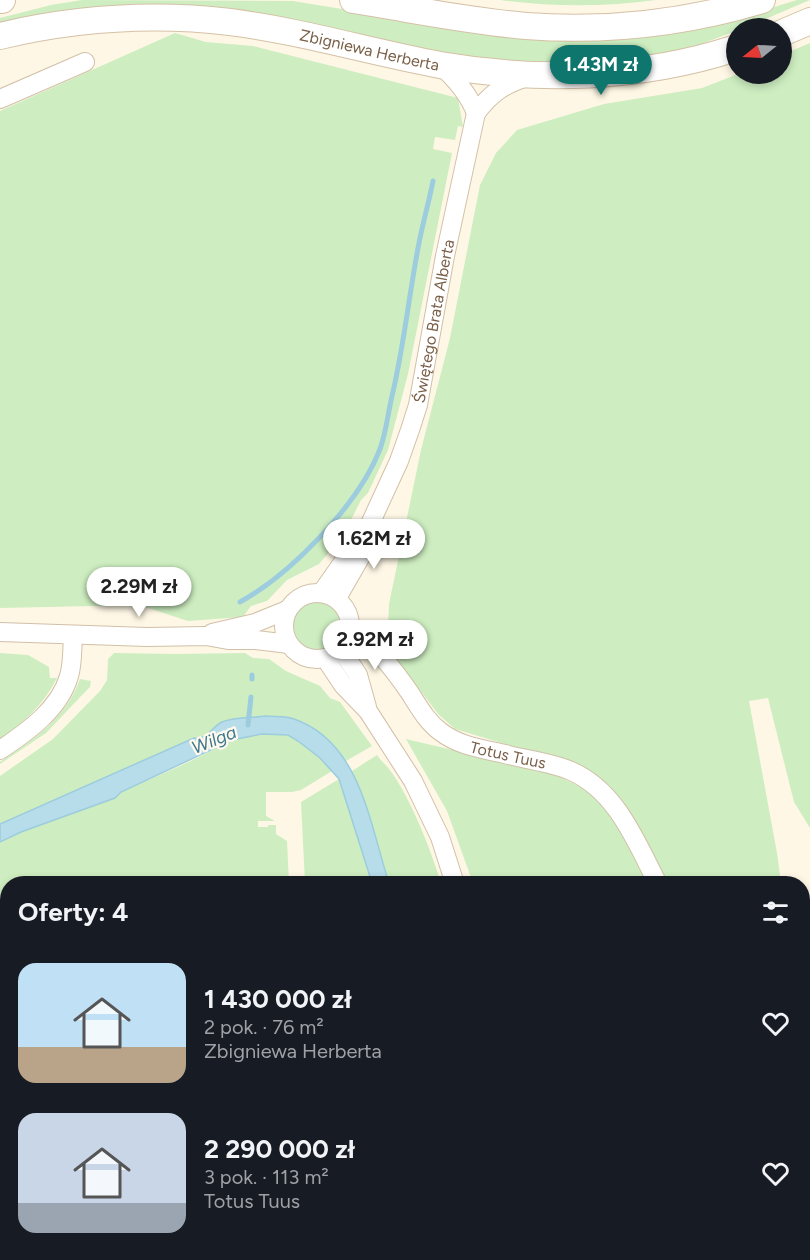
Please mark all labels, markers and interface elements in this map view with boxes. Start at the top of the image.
north arrow [726,18,792,84]
map controls [726,18,792,84]
street label: Zbigniewa Herberta [298,25,441,74]
pin: 1.43M zł [539,45,663,96]
text: 1.43M zł [564,52,638,76]
street label: Świętego Brata Alberta [409,238,458,404]
pin: 1.62M zł [312,519,436,570]
text: 1.62M zł [337,526,411,550]
pin: 2.29M zł [77,567,201,618]
text: 2.29M zł [101,574,177,598]
pin: 2.92M zł [313,620,437,671]
text: 2.92M zł [337,627,413,651]
water label: Wilga [188,721,240,759]
street label: Totus Tuus [468,737,548,772]
text: Oferty: 4 [18,896,129,928]
icon: filters [759,896,792,929]
text: 1 430 000 zł [204,983,352,1015]
icon: home [66,987,138,1059]
icon: heart [759,1007,792,1040]
text: 2 pok. · 76 m² [204,1015,324,1039]
text: Zbigniewa Herberta [204,1039,382,1063]
text: 2 290 000 zł [204,1133,355,1165]
icon: home [66,1137,138,1209]
icon: heart [759,1157,792,1190]
text: 3 pok. · 113 m² [204,1165,329,1189]
text: Totus Tuus [204,1189,300,1213]

